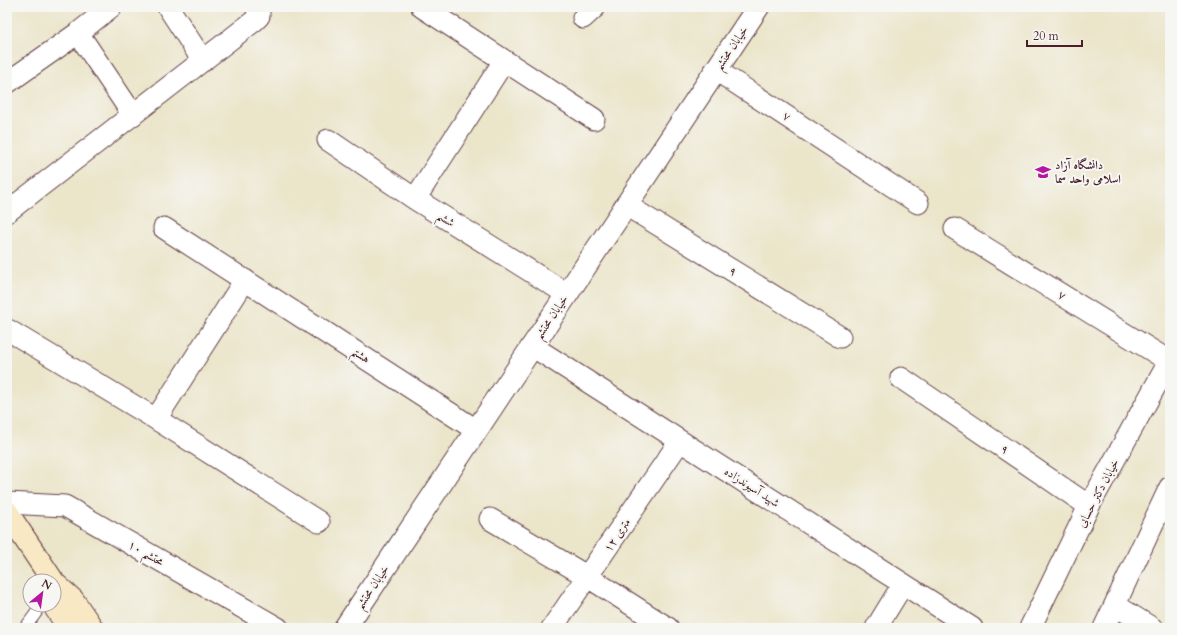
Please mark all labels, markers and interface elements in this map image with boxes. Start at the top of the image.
scale bar [1027,22,1082,48]
street label: خیابان محتشم [710,23,755,76]
text: 20 m [1033,28,1060,44]
street label: ۷ [780,107,794,125]
place label: دانشگاه آزاد اسلامی واحد سما [1055,157,1121,187]
school or university icon: دانشگاه آزاد اسلامی واحد سما [1034,163,1052,181]
street label: ششم [432,207,458,234]
street label: ۹ [726,262,740,280]
street label: ۷ [1055,286,1069,304]
street label: خیابان محتشم [530,292,575,345]
street label: هشتم [347,343,373,370]
street label: ۹ [998,440,1012,458]
street label: خیابان دکتر حسابی [1073,456,1124,531]
street label: شهید آسیوندزاده [721,463,783,511]
street label: ۱۲ متری [600,515,634,555]
street label: محتشم ۱۰ [123,536,167,573]
street label: خیابان محتشم [351,562,396,615]
north arrow [22,573,62,613]
text: N [39,576,55,594]

